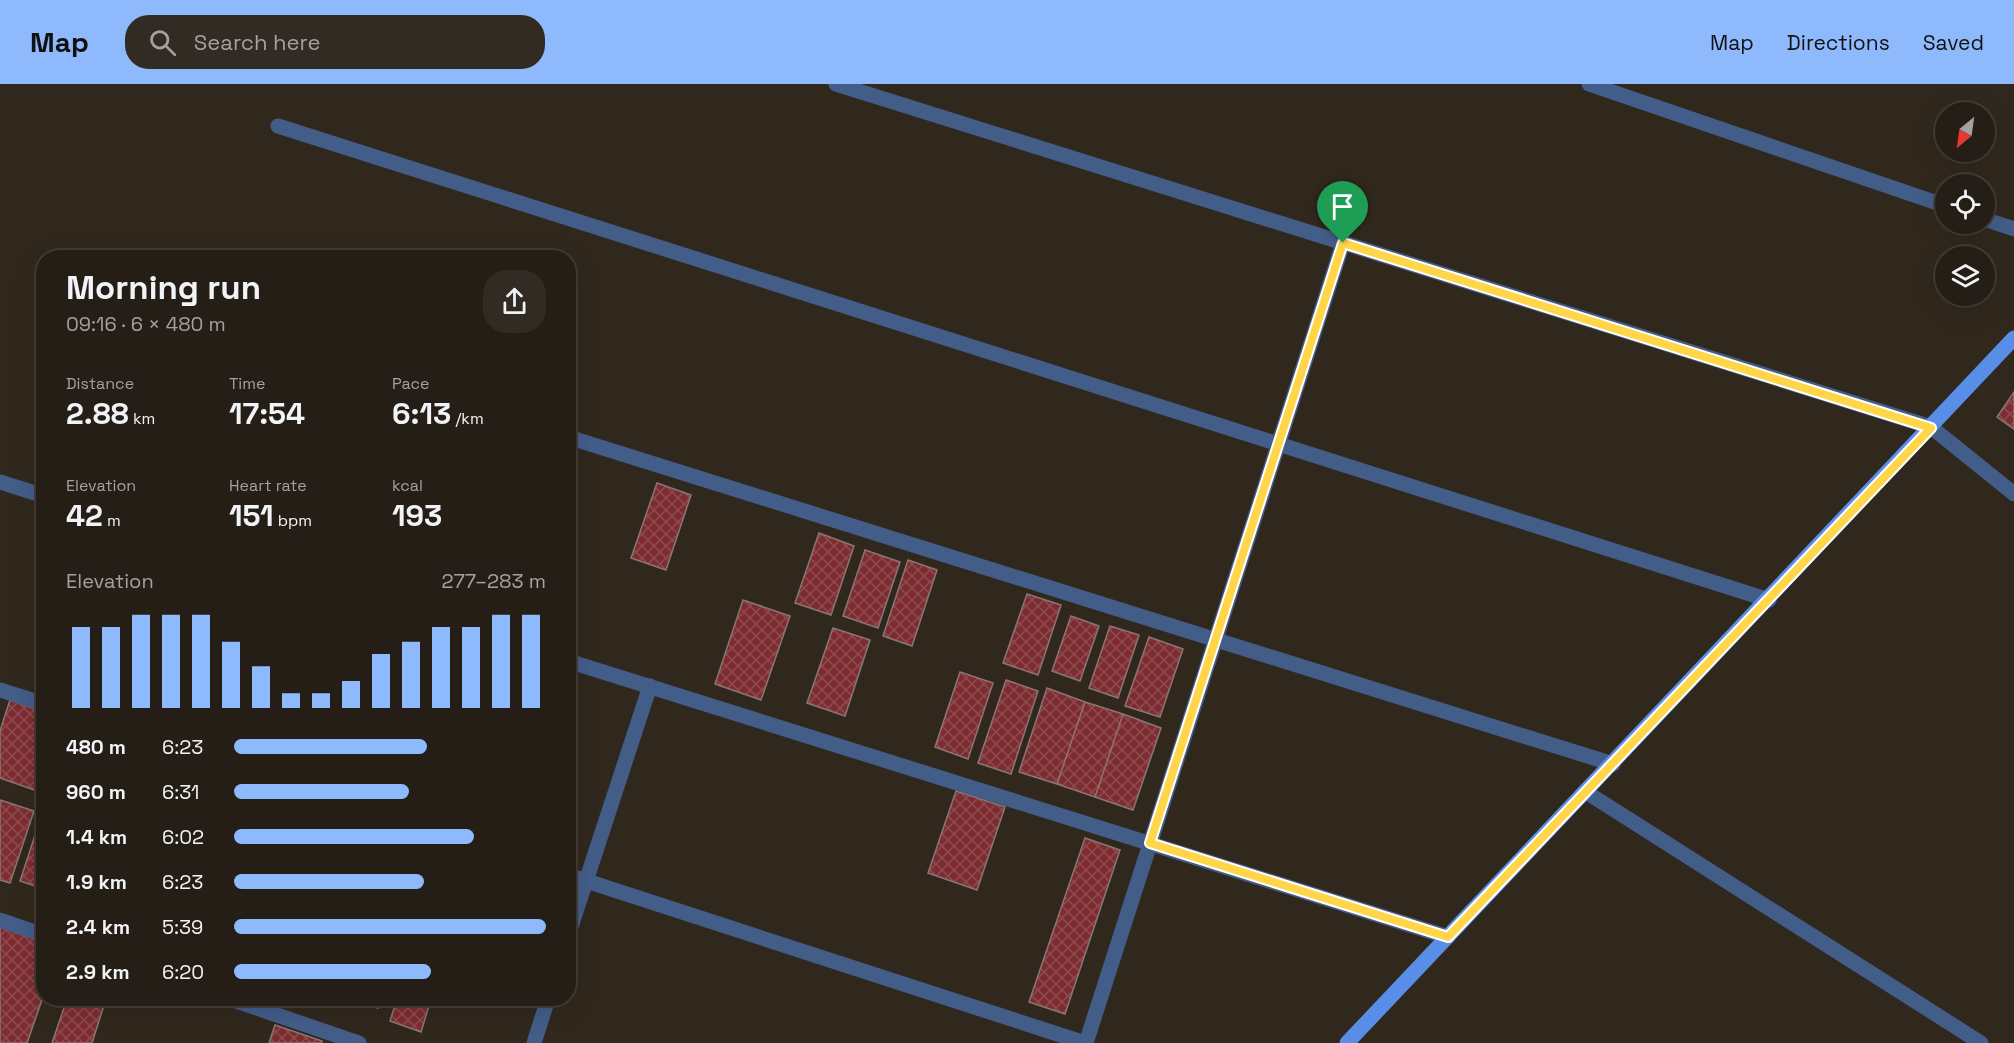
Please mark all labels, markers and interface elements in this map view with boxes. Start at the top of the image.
search box [125,15,545,69]
text: Map [30,24,89,60]
icon: search [146,26,179,59]
text: Search here [194,28,321,56]
text: Map [1710,29,1754,56]
text: Directions [1787,29,1890,56]
text: Saved [1923,29,1984,56]
north arrow [1935,102,1995,162]
map controls [1935,102,1995,306]
button: locate [1935,174,1995,234]
pin [1317,181,1368,243]
icon: arrive [1326,190,1359,223]
button: layers [1935,246,1995,306]
text: Morning run [66,267,261,309]
button: share [483,270,546,333]
text: 09:16 · 6 × 480 m [66,311,226,337]
text: Distance [66,373,134,394]
text: Time [229,373,265,394]
text: Pace [392,373,429,394]
text: 2.88 [66,394,129,433]
text: 17:54 [229,394,305,433]
text: 6:13 [392,394,451,433]
text: km [129,408,155,429]
text: /km [451,408,484,429]
text: Elevation [66,475,136,496]
text: Heart rate [229,475,307,496]
text: kcal [392,475,423,496]
text: 42 [66,496,103,535]
text: 151 [229,496,274,535]
text: 193 [392,496,442,535]
text: m [103,510,121,531]
text: bpm [274,510,312,531]
text: Elevation [66,568,154,594]
text: 277–283 m [442,568,546,594]
text: 480 m [66,734,126,760]
text: 6:23 [162,734,203,760]
text: 960 m [66,779,126,805]
text: 6:31 [162,779,199,805]
text: 1.4 km [66,824,127,850]
text: 6:02 [162,824,204,850]
text: 1.9 km [66,869,127,895]
text: 6:23 [162,869,203,895]
text: 2.4 km [66,914,130,940]
text: 5:39 [162,914,203,940]
text: 2.9 km [66,959,130,985]
text: 6:20 [162,959,204,985]

